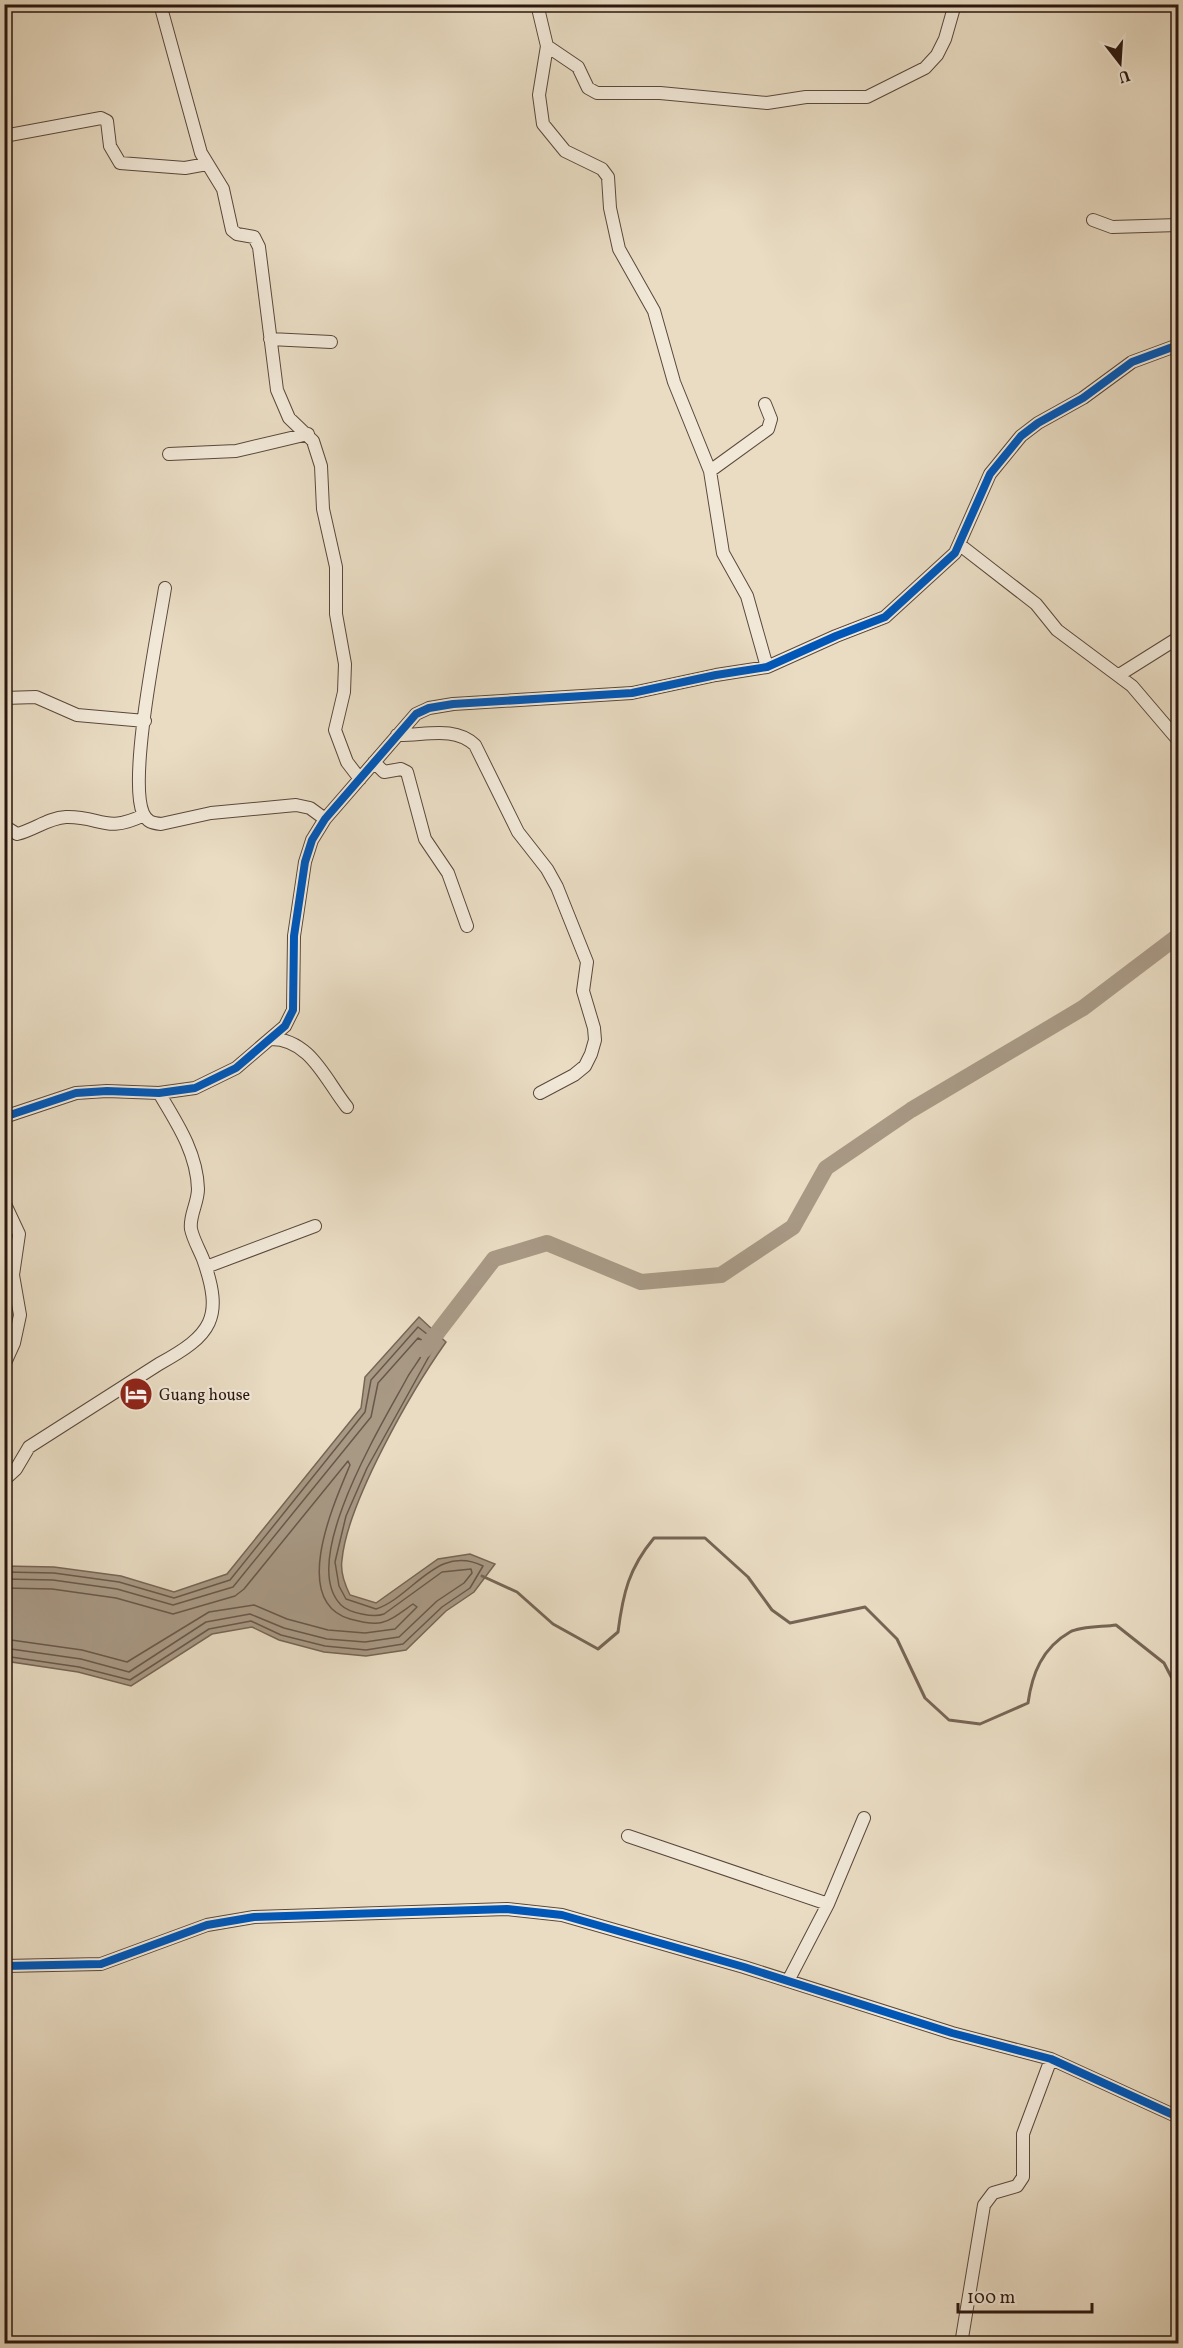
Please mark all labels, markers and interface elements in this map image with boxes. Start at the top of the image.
north arrow [1090,33,1150,93]
text: U [1115,63,1132,88]
hotel icon: Guang house [118,1376,154,1412]
place label: Guang house [159,1385,250,1407]
scale bar [958,2276,1092,2314]
text: 100 m [967,2286,1016,2311]

